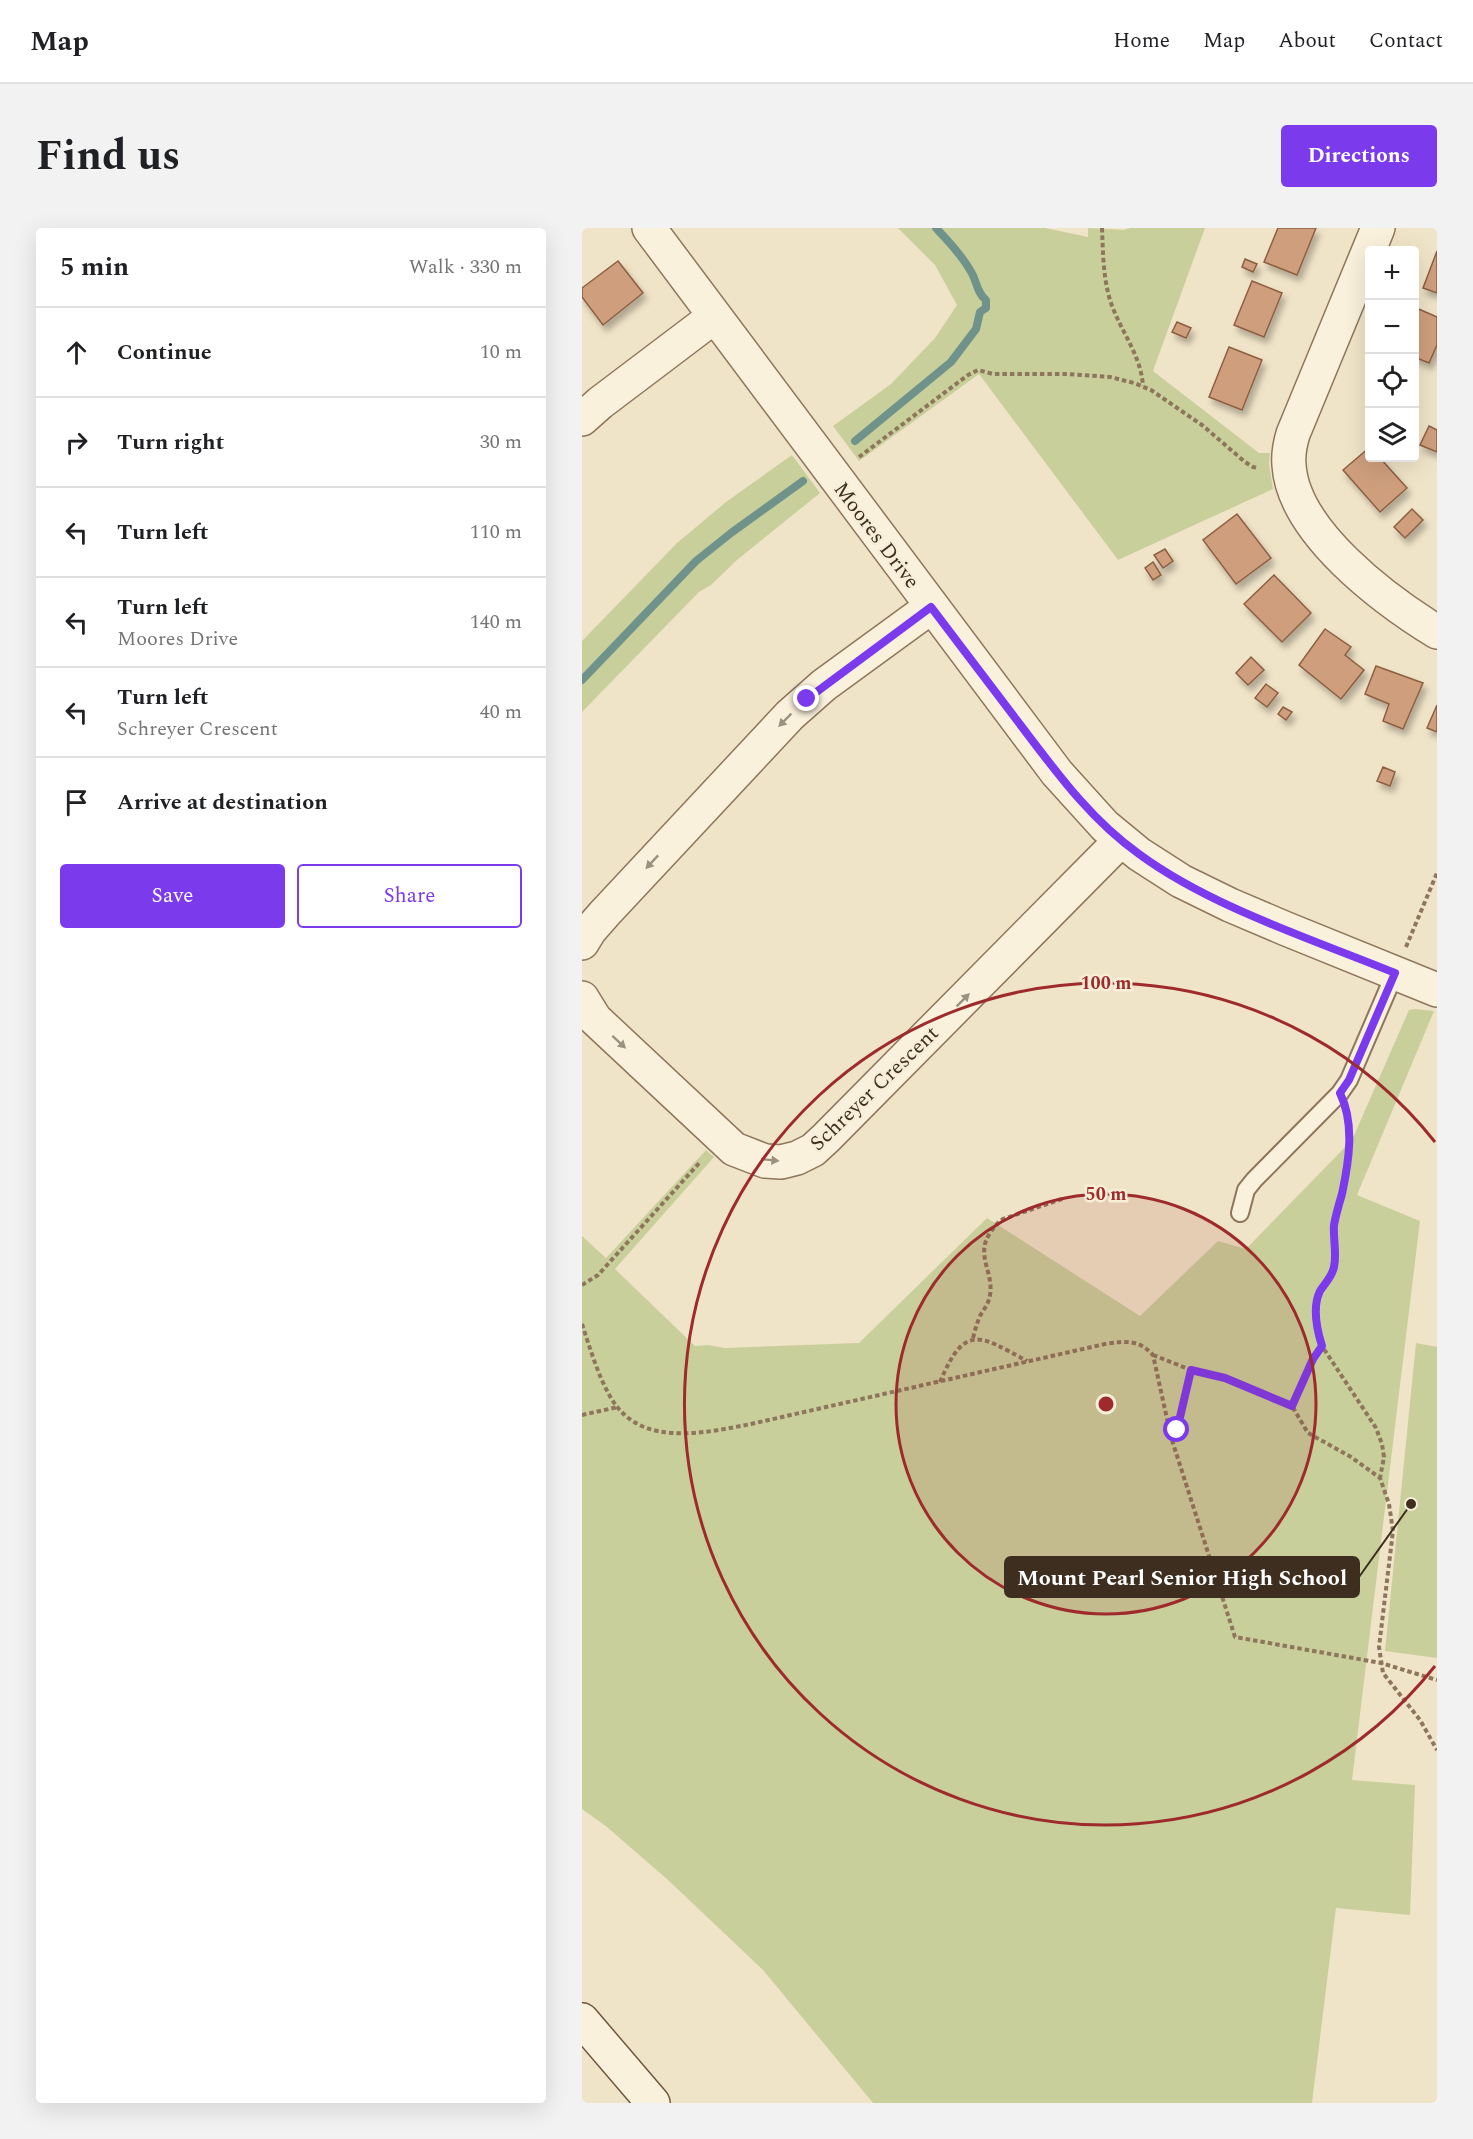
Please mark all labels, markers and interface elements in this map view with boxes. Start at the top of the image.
text: Map [30,20,89,63]
text: Home [1113,25,1170,57]
text: Map [1203,25,1245,57]
text: About [1278,25,1336,57]
text: Contact [1369,25,1443,57]
text: Find us [36,125,180,188]
button: Directions [1281,125,1437,187]
map controls [1365,246,1419,462]
button: + [1365,246,1419,300]
text: 5 min [60,247,129,287]
text: Walk · 330 m [409,252,522,282]
button: − [1365,300,1419,354]
icon: ahead [60,336,93,369]
text: Continue [117,336,212,369]
text: 10 m [480,337,522,367]
button: locate [1365,354,1419,408]
button: layers [1365,408,1419,462]
icon: right [60,426,93,459]
text: Turn right [117,426,224,459]
text: 30 m [480,427,522,457]
street label: Moores Drive [825,475,927,596]
icon: left [60,516,93,549]
text: Turn left [117,516,209,549]
text: 110 m [470,517,522,547]
text: Turn left [117,591,209,624]
icon: left [60,606,93,639]
text: 140 m [470,607,522,637]
text: Moores Drive [117,624,238,654]
text: Turn left [117,681,209,714]
route end [793,685,819,711]
icon: left [60,696,93,729]
text: 40 m [480,697,522,727]
one-way arrow [779,712,793,726]
text: Schreyer Crescent [117,714,278,744]
icon: arrive [60,786,93,819]
text: Arrive at destination [117,786,328,819]
one-way arrow [646,854,659,869]
button: Save [60,864,285,928]
button: Share [297,864,522,928]
text: 100 m [1080,970,1132,997]
one-way arrow [956,993,970,1007]
street label: Schreyer Crescent [803,1019,947,1159]
one-way arrow [612,1035,626,1049]
one-way arrow [761,1155,780,1165]
text: 50 m [1086,1181,1126,1208]
centre of rings [1096,1394,1116,1414]
route start [1163,1416,1189,1442]
callout: Mount Pearl Senior High School [1005,1557,1359,1597]
text: Mount Pearl Senior High School [1017,1562,1347,1595]

